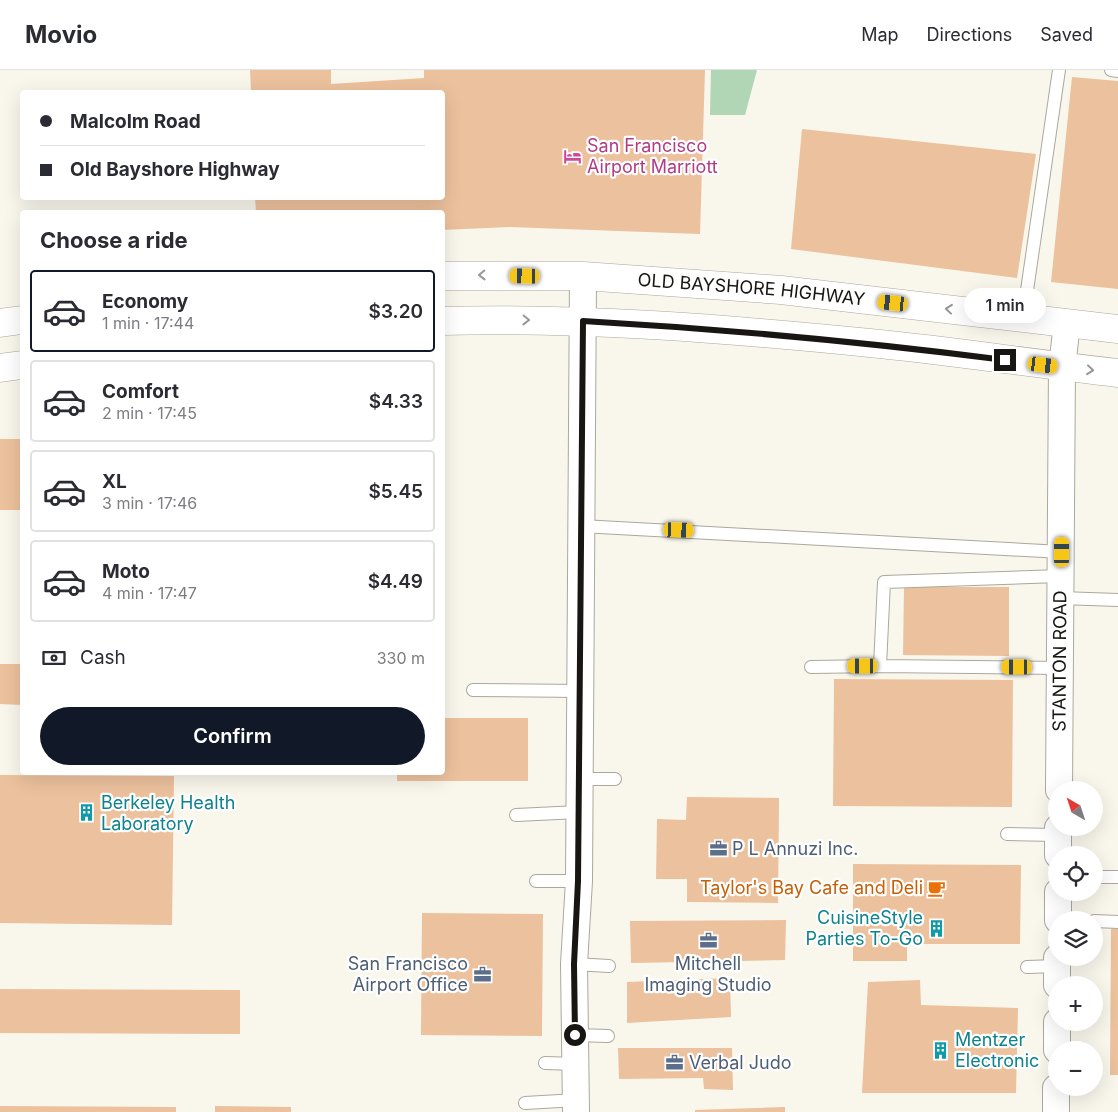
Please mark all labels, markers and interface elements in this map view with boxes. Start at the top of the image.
text: Movio [25,20,97,49]
text: Map [861,24,899,45]
text: Directions [927,24,1012,45]
text: Saved [1040,24,1093,45]
text: Malcolm Road [70,110,201,133]
place label: San Francisco Airport Marriott [587,135,718,177]
hotel icon: San Francisco Airport Marriott [563,146,583,166]
text: Old Bayshore Highway [70,158,280,181]
text: Choose a ride [40,227,188,253]
car [509,268,540,284]
street label: OLD BAYSHORE HIGHWAY [637,269,866,310]
one-way arrow [478,270,486,280]
callout: 1 min [964,288,1046,322]
icon: car [42,289,87,334]
text: Economy [102,290,188,313]
car [877,294,908,312]
text: 1 min [985,295,1025,315]
text: $3.20 [369,300,423,323]
one-way arrow [945,304,953,315]
text: 1 min · 17:44 [102,313,194,333]
one-way arrow [522,315,530,325]
route end [994,349,1016,371]
car [1027,356,1058,374]
one-way arrow [1086,364,1094,375]
icon: car [42,379,87,424]
text: Comfort [102,380,179,403]
text: $4.33 [369,390,423,413]
text: 2 min · 17:45 [102,403,197,423]
icon: car [42,469,87,514]
text: XL [102,470,127,493]
text: $5.45 [368,480,423,503]
text: 3 min · 17:46 [102,493,197,513]
car [663,522,694,538]
car [1054,537,1069,567]
icon: car [42,559,87,604]
text: Moto [102,560,150,583]
text: $4.49 [368,570,423,593]
text: 4 min · 17:47 [102,583,197,603]
street label: STANTON ROAD [1048,590,1070,732]
icon: cash [40,644,68,672]
text: Cash [80,646,126,669]
text: 330 m [377,648,425,668]
car [848,659,878,674]
car [1002,660,1032,675]
button: Confirm [40,707,425,765]
north arrow [1048,781,1102,836]
map controls [1048,781,1103,1096]
place label: Berkeley Health Laboratory [101,792,235,834]
building icon: Berkeley Health Laboratory [77,803,97,823]
place label: P L Annuzi Inc. [732,838,858,859]
office icon: P L Annuzi Inc. [708,839,728,859]
button: locate [1048,846,1103,901]
place label: Taylor's Bay Cafe and Deli [700,877,923,898]
cafe icon: Taylor's Bay Cafe and Deli [927,878,947,898]
place label: CuisineStyle Parties To-Go [806,907,923,949]
button: layers [1048,911,1103,966]
building icon: CuisineStyle Parties To-Go [927,918,947,938]
office icon: Mitchell Imaging Studio [698,931,718,951]
place label: San Francisco Airport Office [348,953,468,995]
place label: Mitchell Imaging Studio [644,953,772,995]
office icon: San Francisco Airport Office [472,964,492,984]
button: + [1048,976,1103,1031]
route start [564,1024,586,1046]
place label: Mentzer Electronic [955,1029,1039,1071]
building icon: Mentzer Electronic [931,1040,951,1060]
button: − [1048,1041,1103,1096]
place label: Verbal Judo [689,1052,792,1073]
office icon: Verbal Judo [665,1053,685,1073]

